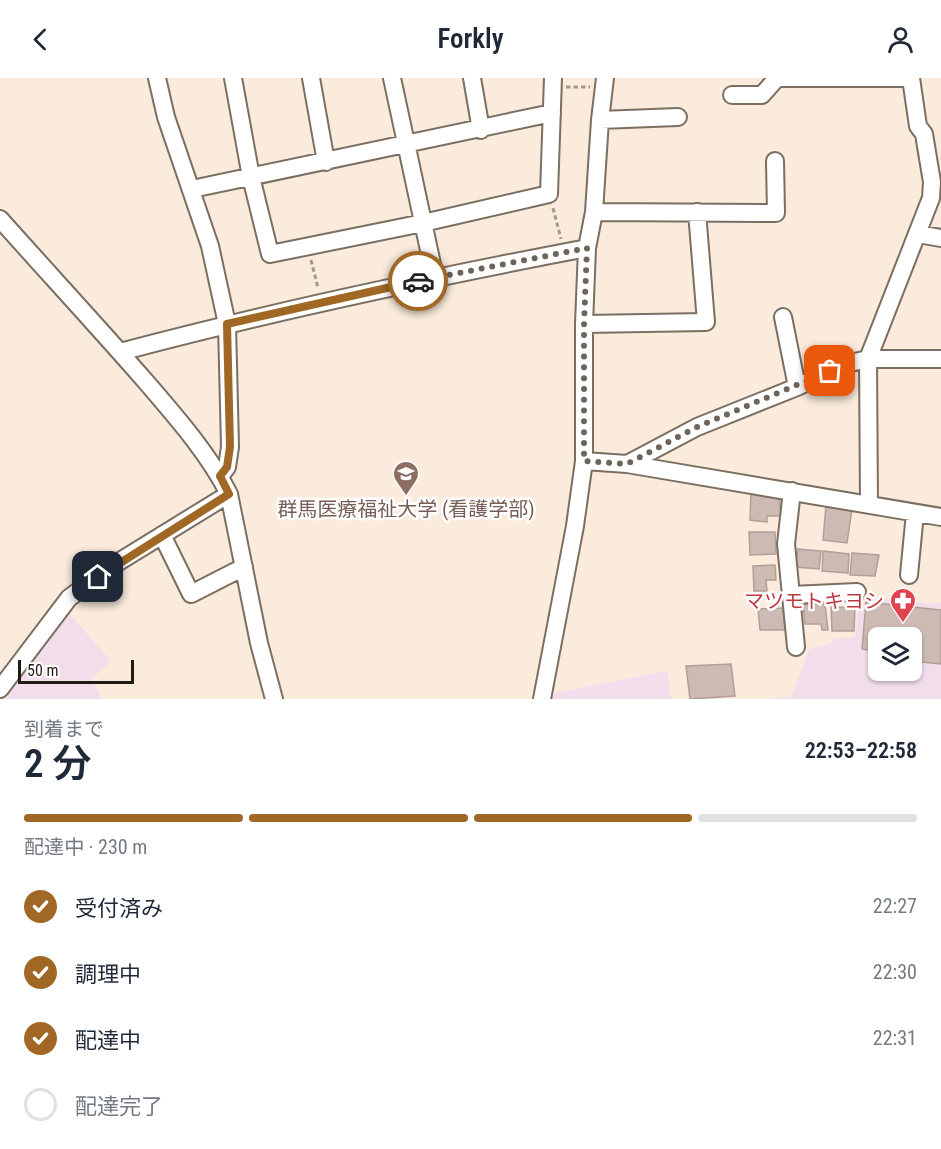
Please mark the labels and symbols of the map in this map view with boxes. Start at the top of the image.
courier [388,251,448,311]
pin [804,345,855,396]
school or university icon: 群馬医療福祉大学 (看護学部) [391,459,421,497]
place label: 群馬医療福祉大学 (看護学部) [277,497,535,521]
pin [72,551,123,602]
pharmacy icon: マツモトキヨシ [888,586,918,624]
place label: マツモトキヨシ [744,589,884,613]
scale bar [18,657,134,684]

